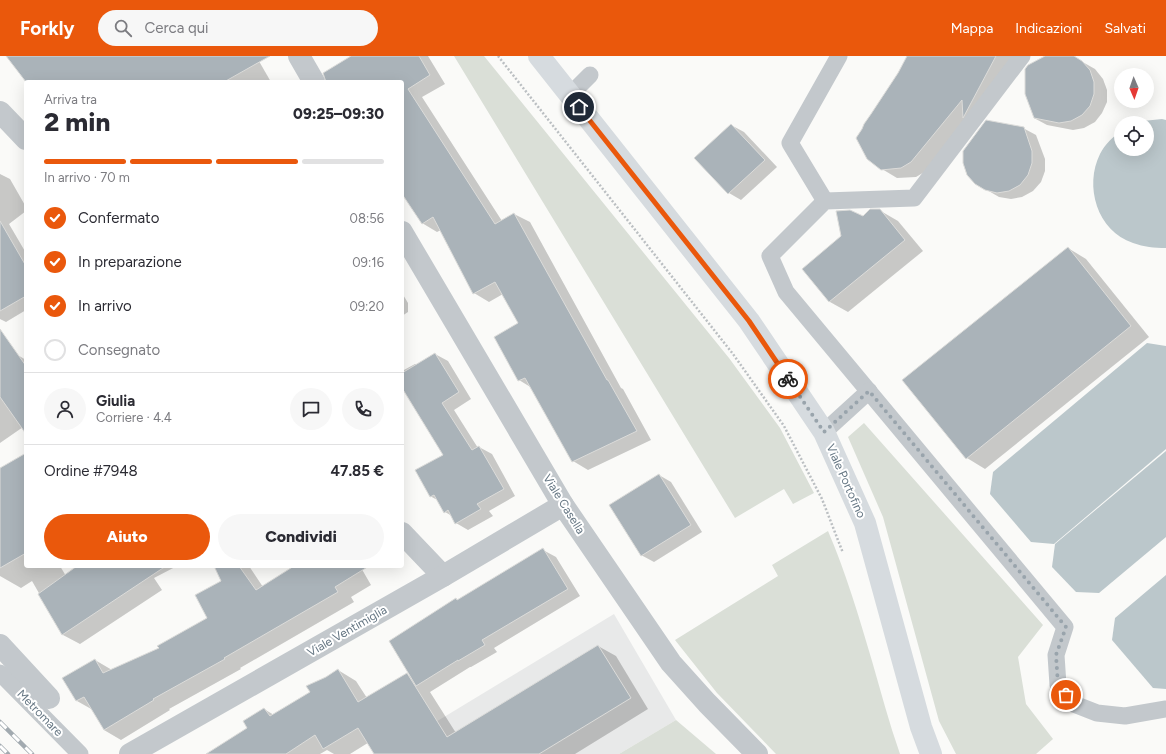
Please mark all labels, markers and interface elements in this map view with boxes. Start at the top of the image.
search box [98,10,378,46]
text: Forkly [20,17,74,40]
icon: search [112,17,134,39]
text: Cerca qui [144,19,209,37]
text: Mappa [951,20,993,37]
text: Indicazioni [1015,20,1082,37]
text: Salvati [1104,20,1146,37]
north arrow [1114,68,1154,108]
map controls [1114,68,1154,156]
pin [562,90,596,124]
text: Arriva tra [44,92,97,107]
icon: home [568,96,590,118]
text: 09:25–09:30 [293,105,384,123]
text: 2 min [44,106,110,138]
button: locate [1114,116,1154,156]
text: In arrivo · 70 m [44,170,130,185]
icon: check [44,207,66,229]
text: Confermato [78,209,159,227]
text: 08:56 [350,211,384,226]
icon: check [44,251,66,273]
text: In preparazione [78,253,182,271]
text: 09:16 [352,255,384,270]
icon: check [44,295,66,317]
text: In arrivo [78,297,132,315]
text: 09:20 [349,299,384,314]
text: Consegnato [78,341,160,359]
courier [768,359,808,399]
icon: bike [777,368,799,390]
button: person [44,388,86,430]
button: chat [290,388,332,430]
button: phone [342,388,384,430]
text: Giulia [96,392,135,410]
text: Corriere · 4.4 [96,410,172,425]
street label: Viale Portofino [823,442,869,520]
text: Ordine #7948 [44,462,138,480]
text: 47.85 € [331,462,384,480]
street label: Viale Casella [540,472,588,536]
button: Aiuto [44,514,210,560]
button: Condividi [218,514,384,560]
street label: Viale Ventimiglia [305,603,389,659]
pin [1049,678,1083,712]
icon: bag [1055,684,1077,706]
street label: Metromare [14,687,66,739]

